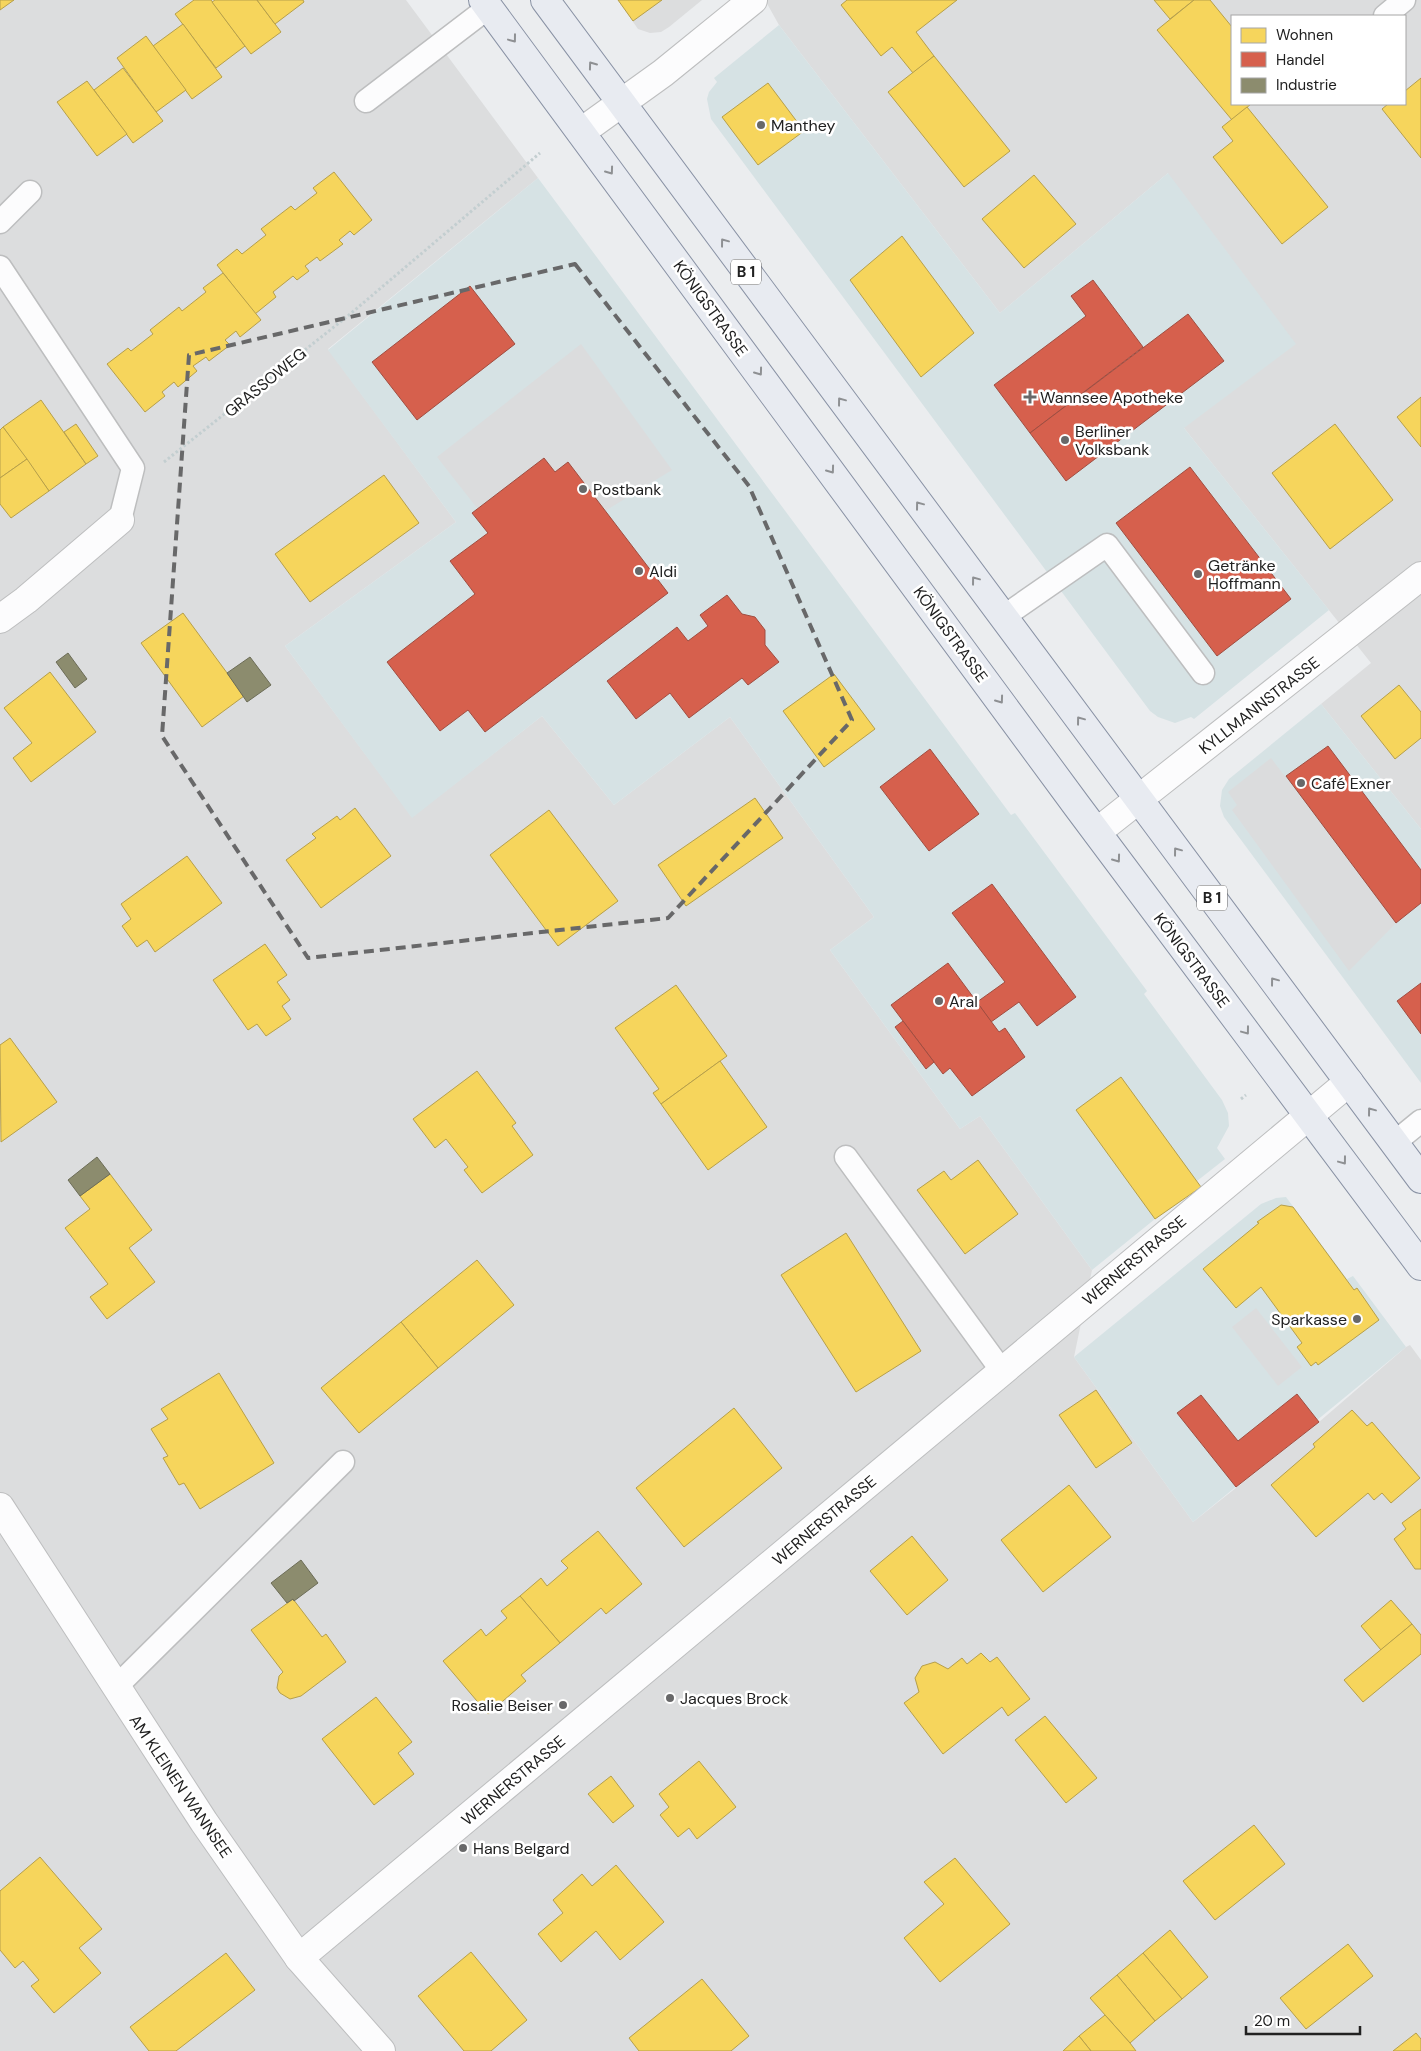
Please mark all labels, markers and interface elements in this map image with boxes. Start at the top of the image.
legend [1231,15,1406,105]
text: Wohnen [1276,25,1333,45]
one-way arrow [507,33,515,42]
text: Handel [1276,50,1324,70]
one-way arrow [589,61,598,71]
text: Industrie [1276,75,1337,95]
place label: Manthey [771,115,836,136]
marker: Manthey [755,119,767,131]
one-way arrow [604,165,613,175]
one-way arrow [721,239,729,248]
street label: KÖNIGSTRASSE [669,256,753,360]
road number: B 1 [731,260,761,284]
street label: GRASSOWEG [220,343,311,422]
one-way arrow [753,366,762,376]
place label: Wannsee Apotheke [1040,387,1183,408]
marker: Wannsee Apotheke [1024,391,1036,403]
one-way arrow [839,398,847,407]
place label: Berliner Volksbank [1075,421,1149,460]
marker: Berliner Volksbank [1059,434,1071,446]
one-way arrow [825,464,834,474]
place label: Postbank [593,479,661,500]
marker: Postbank [577,483,589,495]
one-way arrow [916,501,925,511]
place label: Getränke Hoffmann [1208,555,1281,594]
place label: Aldi [649,561,677,582]
marker: Aldi [633,565,645,577]
marker: Getränke Hoffmann [1192,568,1204,580]
one-way arrow [973,577,981,586]
street label: KÖNIGSTRASSE [909,582,993,686]
street label: KYLLMANNSTRASSE [1195,652,1324,759]
one-way arrow [994,694,1002,703]
one-way arrow [1077,716,1086,726]
place label: Café Exner [1311,773,1391,794]
marker: Café Exner [1295,777,1307,789]
one-way arrow [1174,847,1183,857]
one-way arrow [1111,853,1120,863]
road number: B 1 [1197,886,1227,910]
street label: KÖNIGSTRASSE [1149,909,1234,1012]
one-way arrow [1271,977,1280,987]
place label: Aral [949,991,978,1012]
marker: Aral [933,995,945,1007]
one-way arrow [1240,1025,1248,1034]
one-way arrow [1368,1108,1377,1117]
one-way arrow [1337,1155,1346,1165]
street label: WERNERSTRASSE [1078,1211,1191,1310]
place label: Sparkasse [1271,1309,1347,1330]
marker: Sparkasse [1351,1313,1363,1325]
street label: WERNERSTRASSE [768,1471,881,1570]
place label: Jacques Brock [680,1688,788,1709]
marker: Jacques Brock [664,1692,676,1704]
place label: Rosalie Beiser [451,1695,553,1716]
marker: Rosalie Beiser [557,1699,569,1711]
street label: AM KLEINEN WANNSEE [125,1710,236,1862]
street label: WERNERSTRASSE [457,1731,570,1830]
place label: Hans Belgard [473,1838,570,1859]
marker: Hans Belgard [457,1842,469,1854]
scale bar [1246,2004,1360,2036]
text: 20 m [1254,2011,1290,2031]

